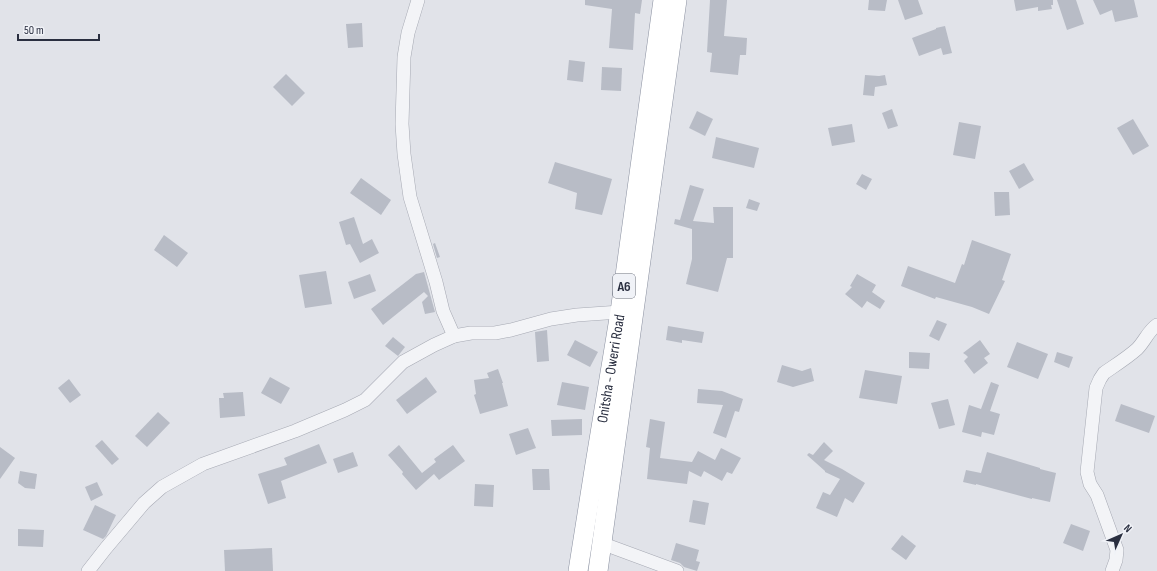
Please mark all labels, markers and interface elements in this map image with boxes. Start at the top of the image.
scale bar [18,16,99,42]
text: 50 m [24,23,44,38]
road number: A6 [613,274,635,298]
street label: Onitsha - Owerri Road [592,313,629,424]
north arrow [1101,515,1141,555]
text: N [1121,522,1134,535]

